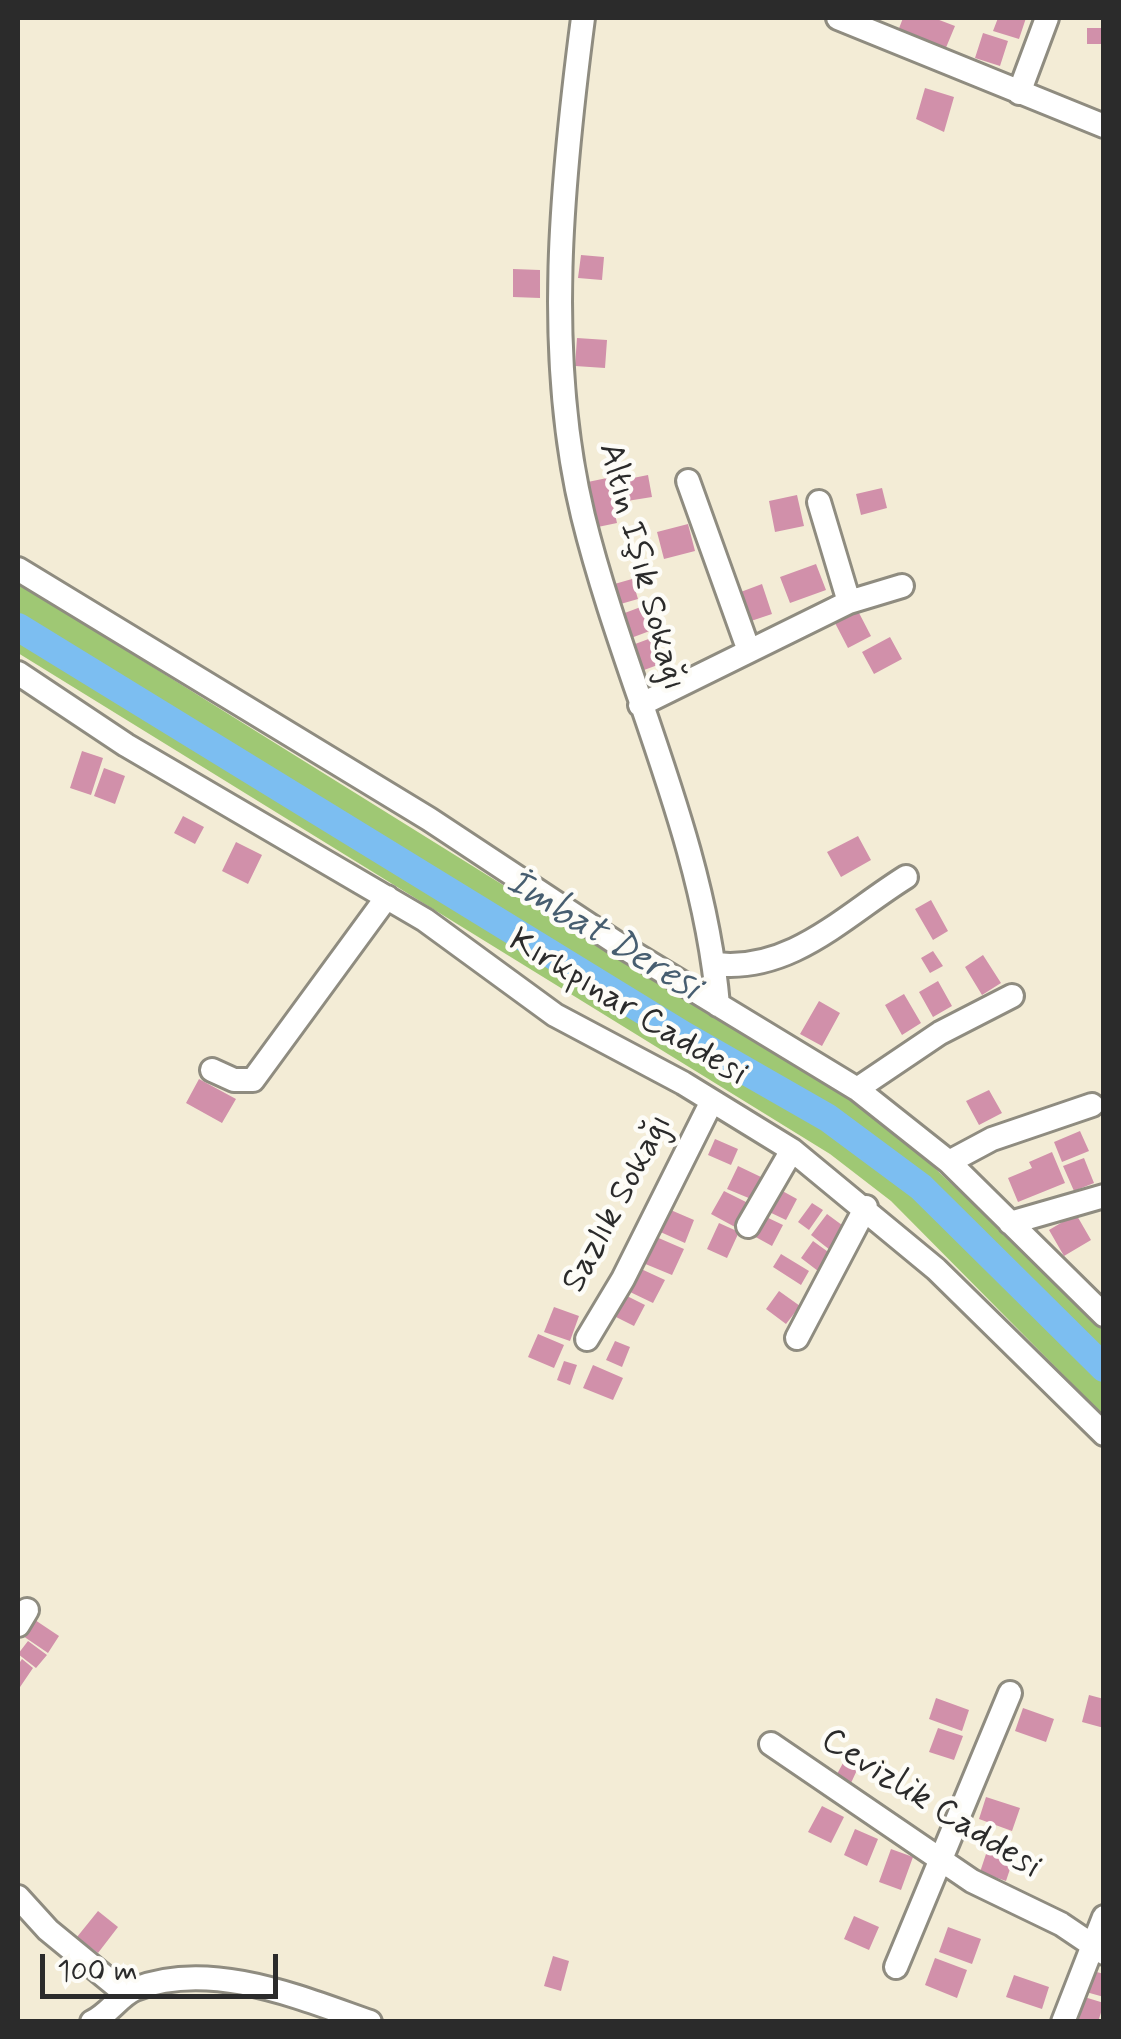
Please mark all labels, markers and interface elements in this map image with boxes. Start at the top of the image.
street label: Altın Işık Sokağı [587,439,693,695]
water label: İmbat Deresi [497,861,707,1013]
street label: Kırkpınar Caddesi [500,921,754,1097]
street label: Sazlık Sokağı [554,1108,684,1300]
street label: Cevizlik Caddesi [812,1721,1048,1889]
scale bar [45,1934,282,1996]
text: 100 m [57,1952,138,1991]

